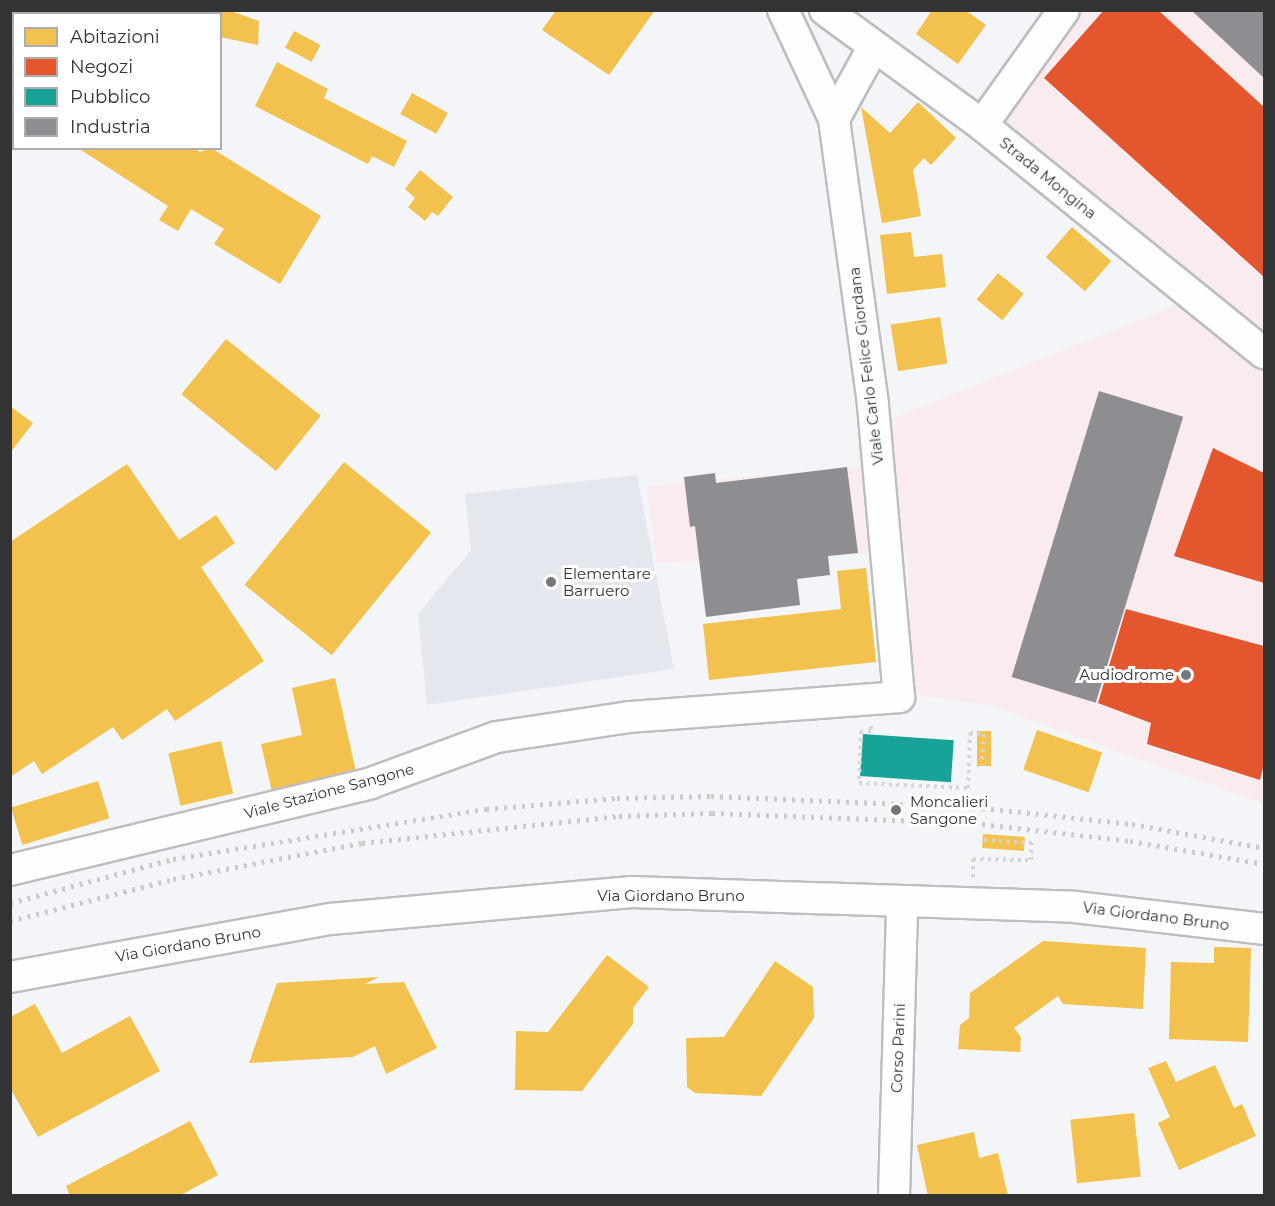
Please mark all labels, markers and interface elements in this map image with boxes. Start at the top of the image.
legend [12,12,222,150]
text: Abitazioni [70,26,160,48]
text: Negozi [70,56,133,78]
text: Pubblico [70,86,150,108]
text: Industria [70,116,151,138]
street label: Strada Mongina [996,133,1100,223]
street label: Viale Carlo Felice Giordana [845,266,887,466]
place label: Elementare Barruero [563,564,651,599]
marker: Elementare Barruero [544,575,558,589]
place label: Audiodrome [1079,666,1174,684]
marker: Audiodrome [1179,668,1193,682]
street label: Viale Stazione Sangone [242,760,416,822]
place label: Moncalieri Sangone [910,792,988,827]
marker: Moncalieri Sangone [887,801,905,819]
street label: Via Giordano Bruno [597,887,745,905]
street label: Via Giordano Bruno [1082,898,1230,934]
street label: Via Giordano Bruno [114,922,262,966]
street label: Corso Parini [887,1003,909,1093]

